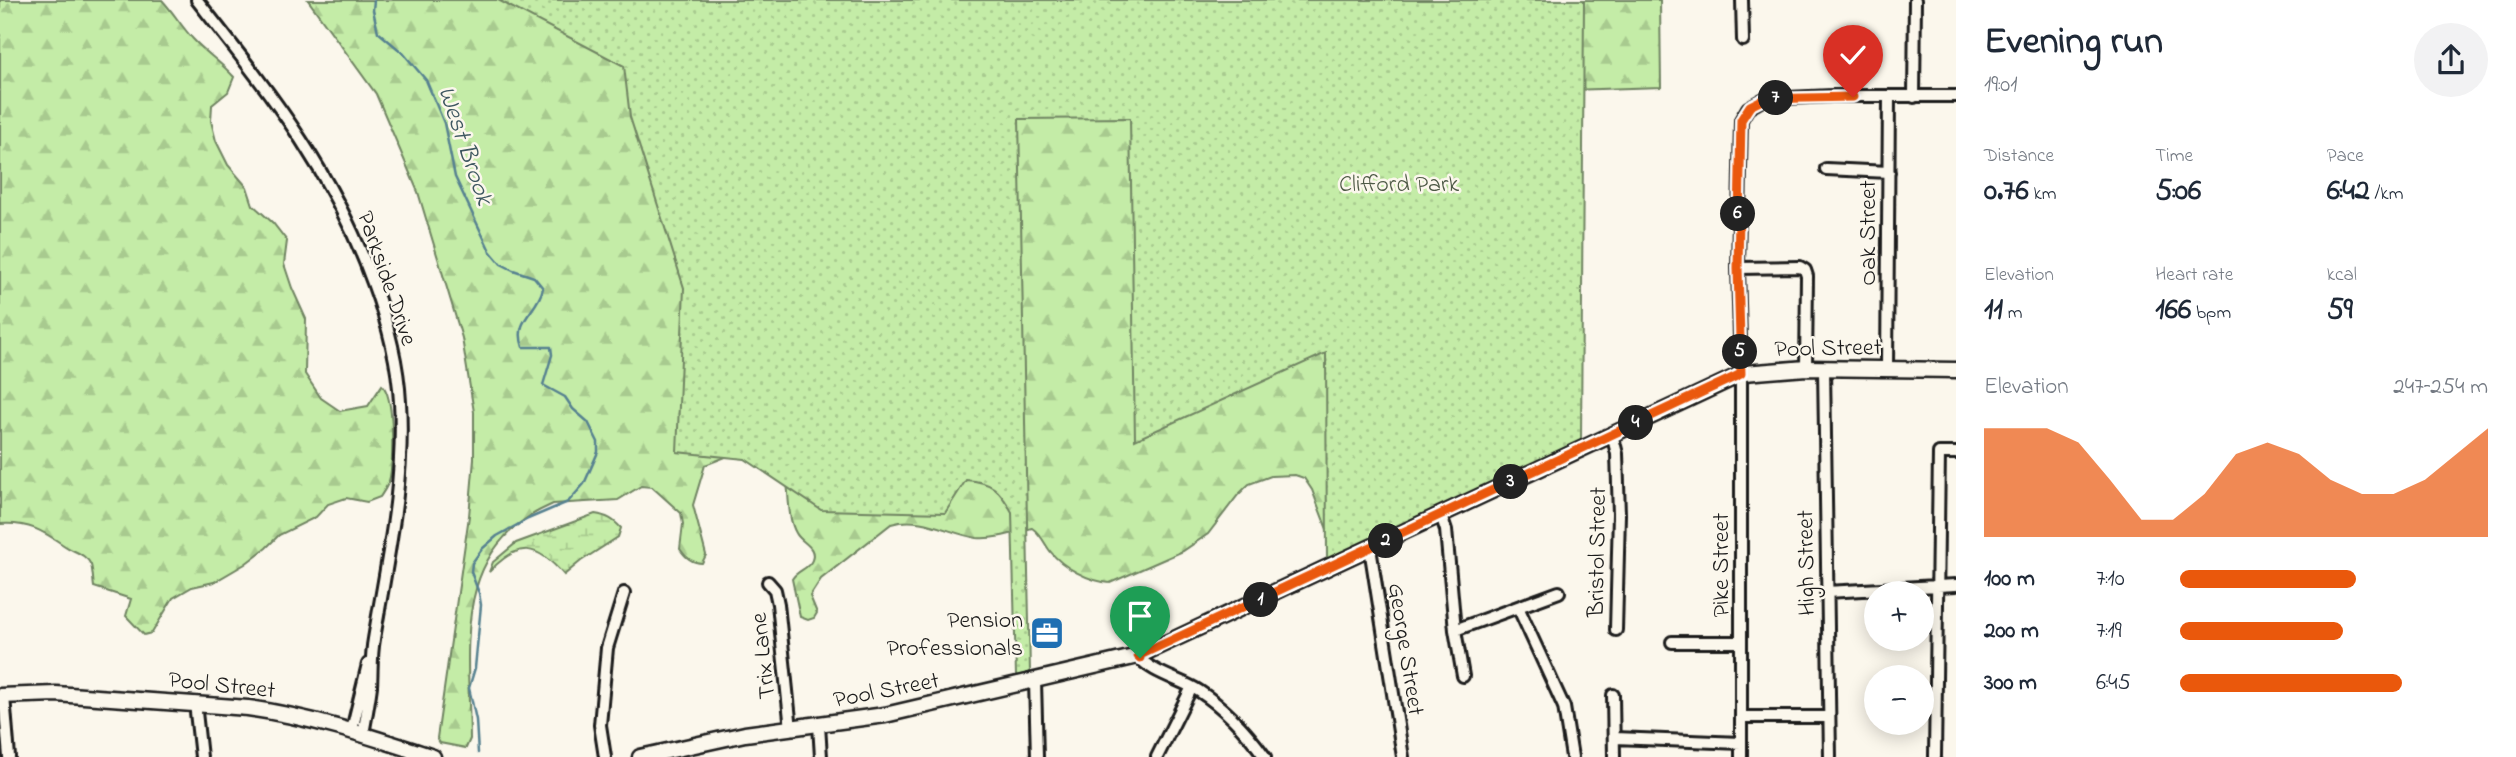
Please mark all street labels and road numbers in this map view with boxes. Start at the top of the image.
street label: Oak Street [1852,180,1887,286]
street label: Parkside Drive [346,207,425,351]
street label: Pool Street [1774,331,1882,368]
street label: Bristol Street [1580,487,1617,619]
street label: High Street [1789,510,1826,616]
street label: Pike Street [1705,513,1740,617]
street label: George Street [1377,581,1432,718]
street label: Trix Lane [743,611,786,701]
street label: Pool Street [167,663,277,709]
street label: Pool Street [831,664,942,719]

